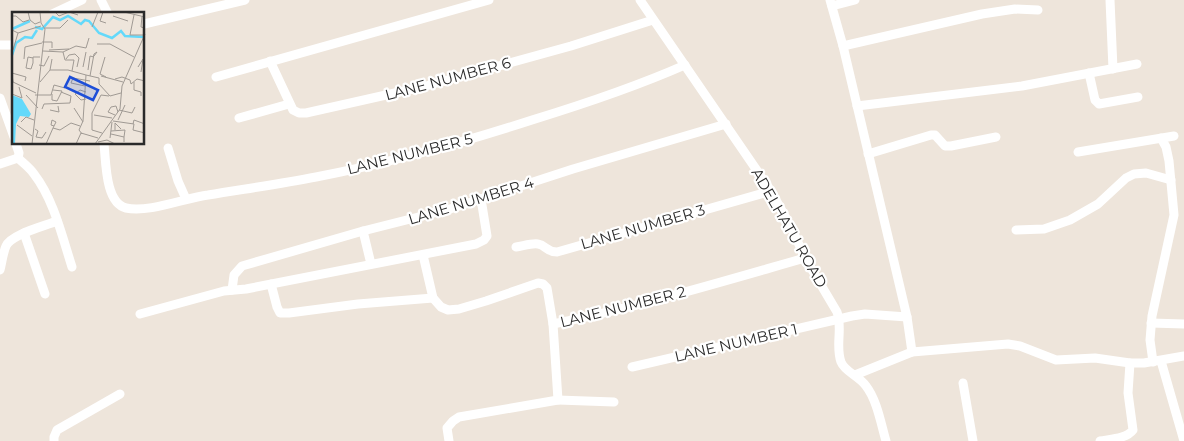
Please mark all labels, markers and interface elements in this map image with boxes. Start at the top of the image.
inset map [12,12,145,145]
street label: LANE NUMBER 6 [383,53,513,104]
street label: LANE NUMBER 5 [345,129,475,178]
street label: ADELHATU ROAD [747,165,831,291]
street label: LANE NUMBER 4 [406,172,536,229]
street label: LANE NUMBER 3 [578,200,707,253]
street label: LANE NUMBER 2 [558,282,688,331]
street label: LANE NUMBER 1 [673,319,799,366]

